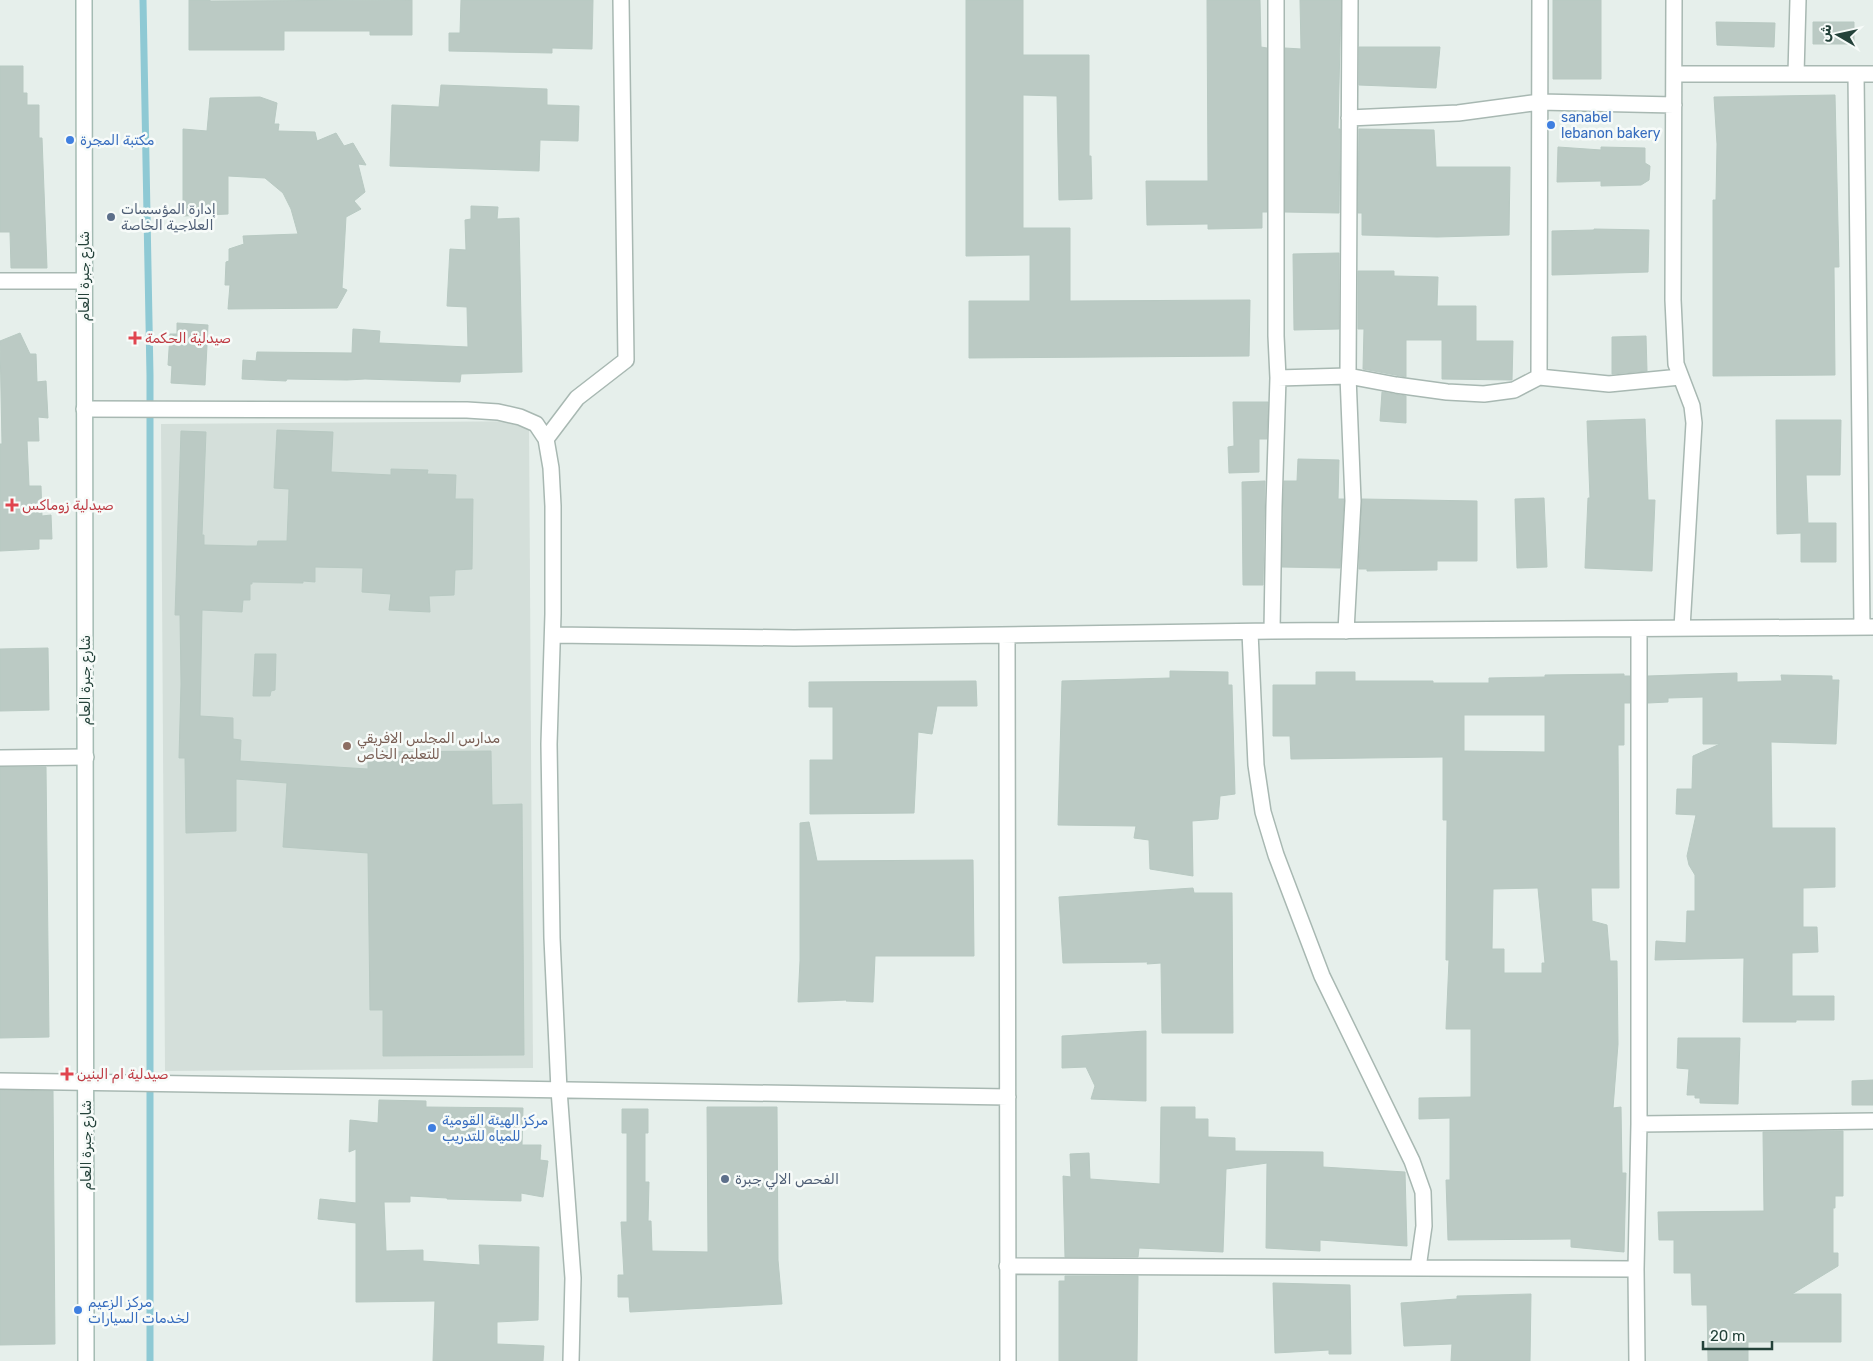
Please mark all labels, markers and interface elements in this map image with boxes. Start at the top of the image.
north arrow [1813,10,1863,60]
text: ش [1816,23,1835,43]
place label: sanabel lebanon bakery [1561,109,1661,142]
marker: sanabel lebanon bakery [1545,119,1557,131]
place label: مكتبة المجرة [80,132,154,149]
marker: مكتبة المجرة [64,134,76,146]
place label: إدارة المؤسسات العلاجية الخاصة [121,201,216,234]
marker: إدارة المؤسسات العلاجية الخاصة [105,211,117,223]
street label: شارع جبرة العام [76,231,95,321]
place label: صيدلية الحكمة [145,330,231,347]
marker: صيدلية الحكمة [129,332,141,344]
place label: صيدلية زوماكس [22,497,114,514]
marker: صيدلية زوماكس [6,499,18,511]
street label: شارع جبرة العام [77,635,96,725]
place label: مدارس المجلس الافريقي للتعليم الخاص [357,730,500,763]
marker: مدارس المجلس الافريقي للتعليم الخاص [341,740,353,752]
place label: صيدلية ام البنين [77,1066,169,1084]
marker: صيدلية ام البنين [61,1068,73,1080]
street label: شارع جبرة العام [78,1100,97,1190]
place label: مركز الهيئة القومية للمياه للتدريب [442,1112,548,1145]
marker: مركز الهيئة القومية للمياه للتدريب [426,1122,438,1134]
place label: الفحص الالي جبرة [735,1171,839,1190]
marker: الفحص الالي جبرة [719,1173,731,1185]
place label: مركز الزعيم لخدمات السيارات [88,1294,190,1327]
marker: مركز الزعيم لخدمات السيارات [72,1304,84,1316]
scale bar [1703,1318,1772,1350]
text: 20 m [1710,1327,1745,1345]

